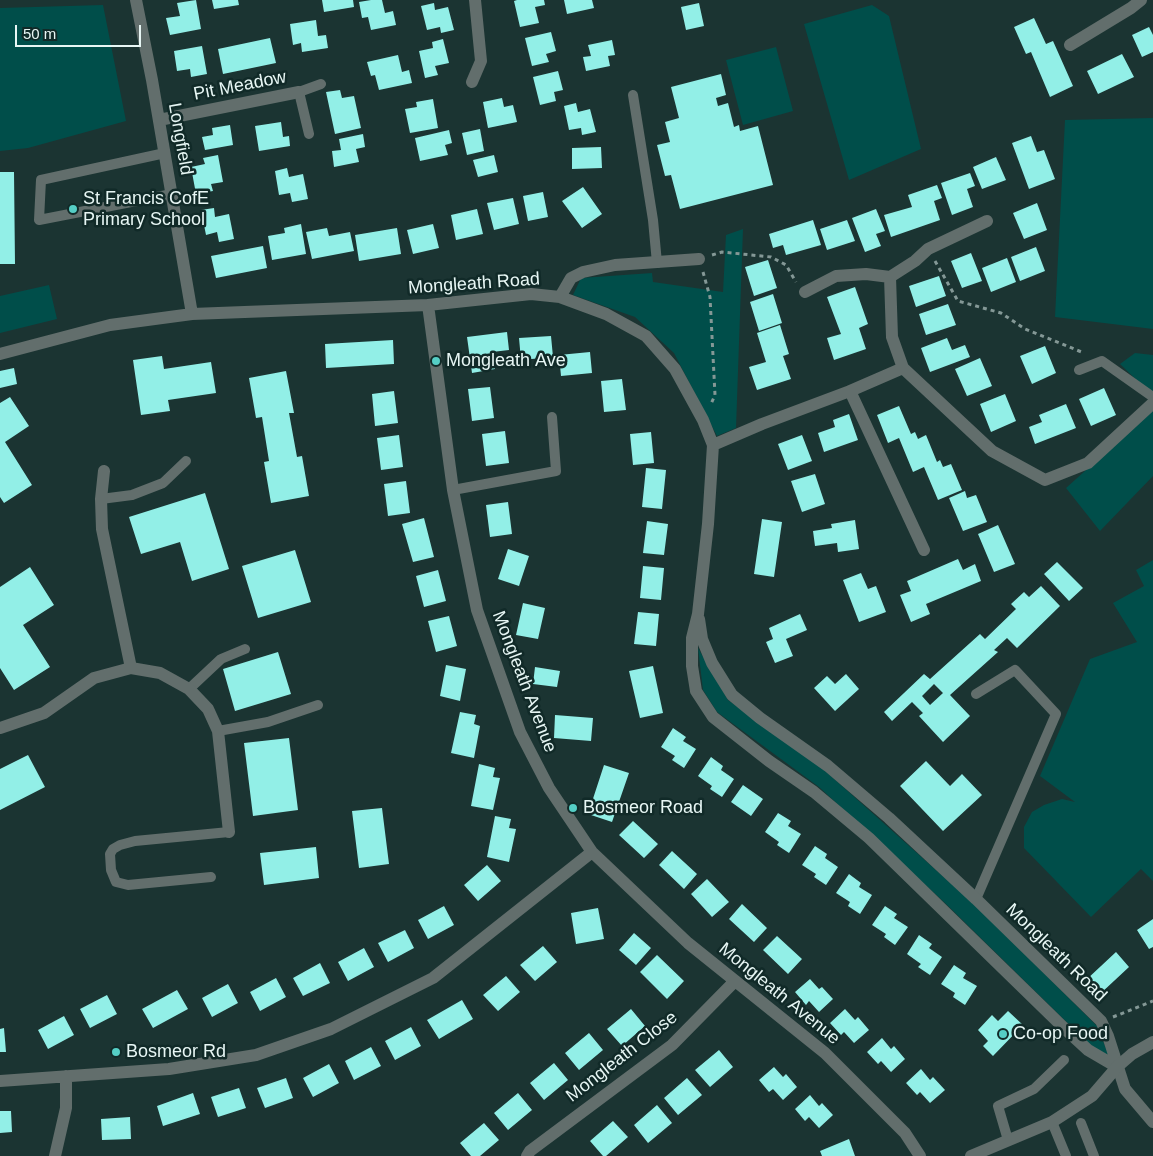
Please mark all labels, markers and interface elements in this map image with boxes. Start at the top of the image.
scale bar [18,15,144,47]
text: 50 m [23,25,56,42]
street label: Pit Meadow [192,66,288,106]
street label: Longfield [163,101,197,177]
place label: St Francis CofE Primary School [83,188,209,230]
marker: St Francis CofE Primary School [67,203,79,215]
street label: Mongleath Road [407,269,541,299]
place label: Mongleath Ave [446,350,566,372]
marker: Mongleath Ave [430,355,442,367]
street label: Mongleath Avenue [487,608,561,756]
place label: Bosmeor Road [583,797,703,819]
marker: Bosmeor Road [567,802,579,814]
street label: Mongleath Road [1001,899,1111,1007]
street label: Mongleath Avenue [714,938,844,1050]
street label: Mongleath Close [562,1007,682,1107]
place label: Co-op Food [1013,1023,1108,1045]
marker: Co-op Food [997,1028,1009,1040]
place label: Bosmeor Rd [126,1041,226,1063]
marker: Bosmeor Rd [110,1046,122,1058]

